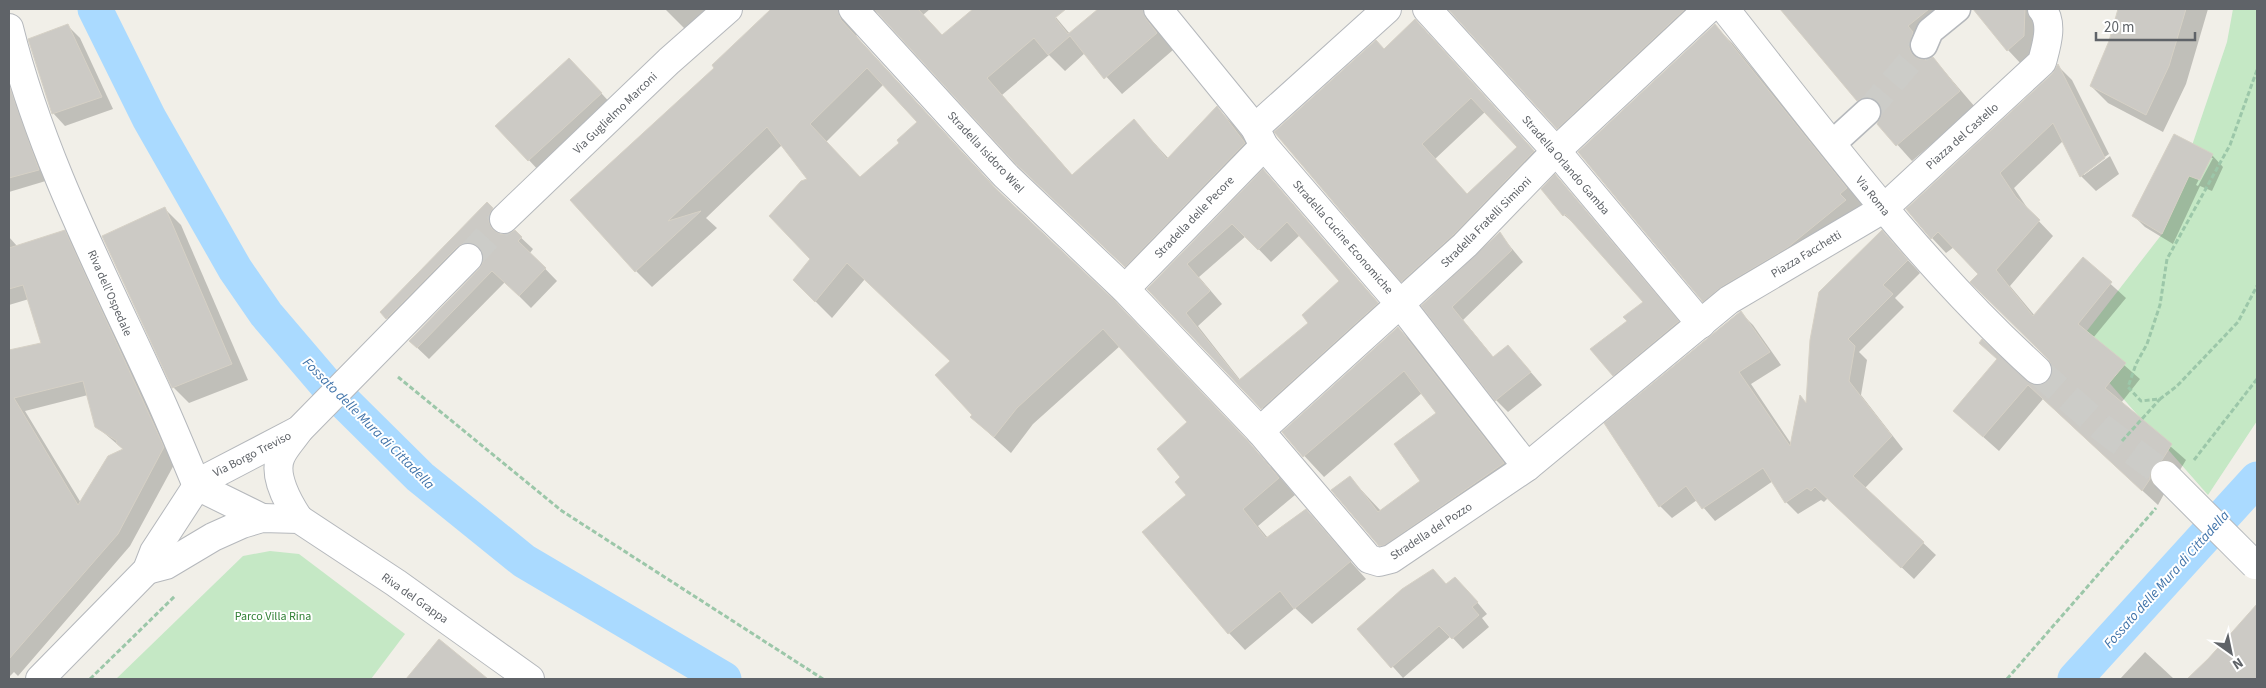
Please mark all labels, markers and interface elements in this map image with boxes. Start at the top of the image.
scale bar [2096,10,2195,42]
text: 20 m [2104,17,2134,38]
street label: Via Guglielmo Marconi [569,68,661,158]
street label: Piazza del Castello [1922,99,2002,174]
street label: Stradella Isidoro Wiel [943,108,1028,197]
street label: Stradella Orlando Gamba [1518,112,1614,219]
street label: Stradella delle Pecore [1151,172,1238,262]
street label: Stradella Fratelli Simioni [1437,173,1536,272]
street label: Via Roma [1851,173,1894,220]
street label: Stradella Cucine Economiche [1288,177,1397,298]
street label: Piazza Facchetti [1768,227,1845,282]
street label: Riva dell'Ospedale [83,247,136,339]
water label: Fossato delle Mura di Cittadella [298,353,439,495]
street label: Via Borgo Treviso [210,427,294,482]
street label: Stradella del Pozzo [1387,498,1476,564]
water label: Fossato delle Mura di Cittadella [2099,506,2234,653]
street label: Riva del Grappa [378,569,452,628]
park label: Parco Villa Rina [235,608,311,625]
north arrow [2206,628,2256,678]
text: N [2228,652,2247,674]

